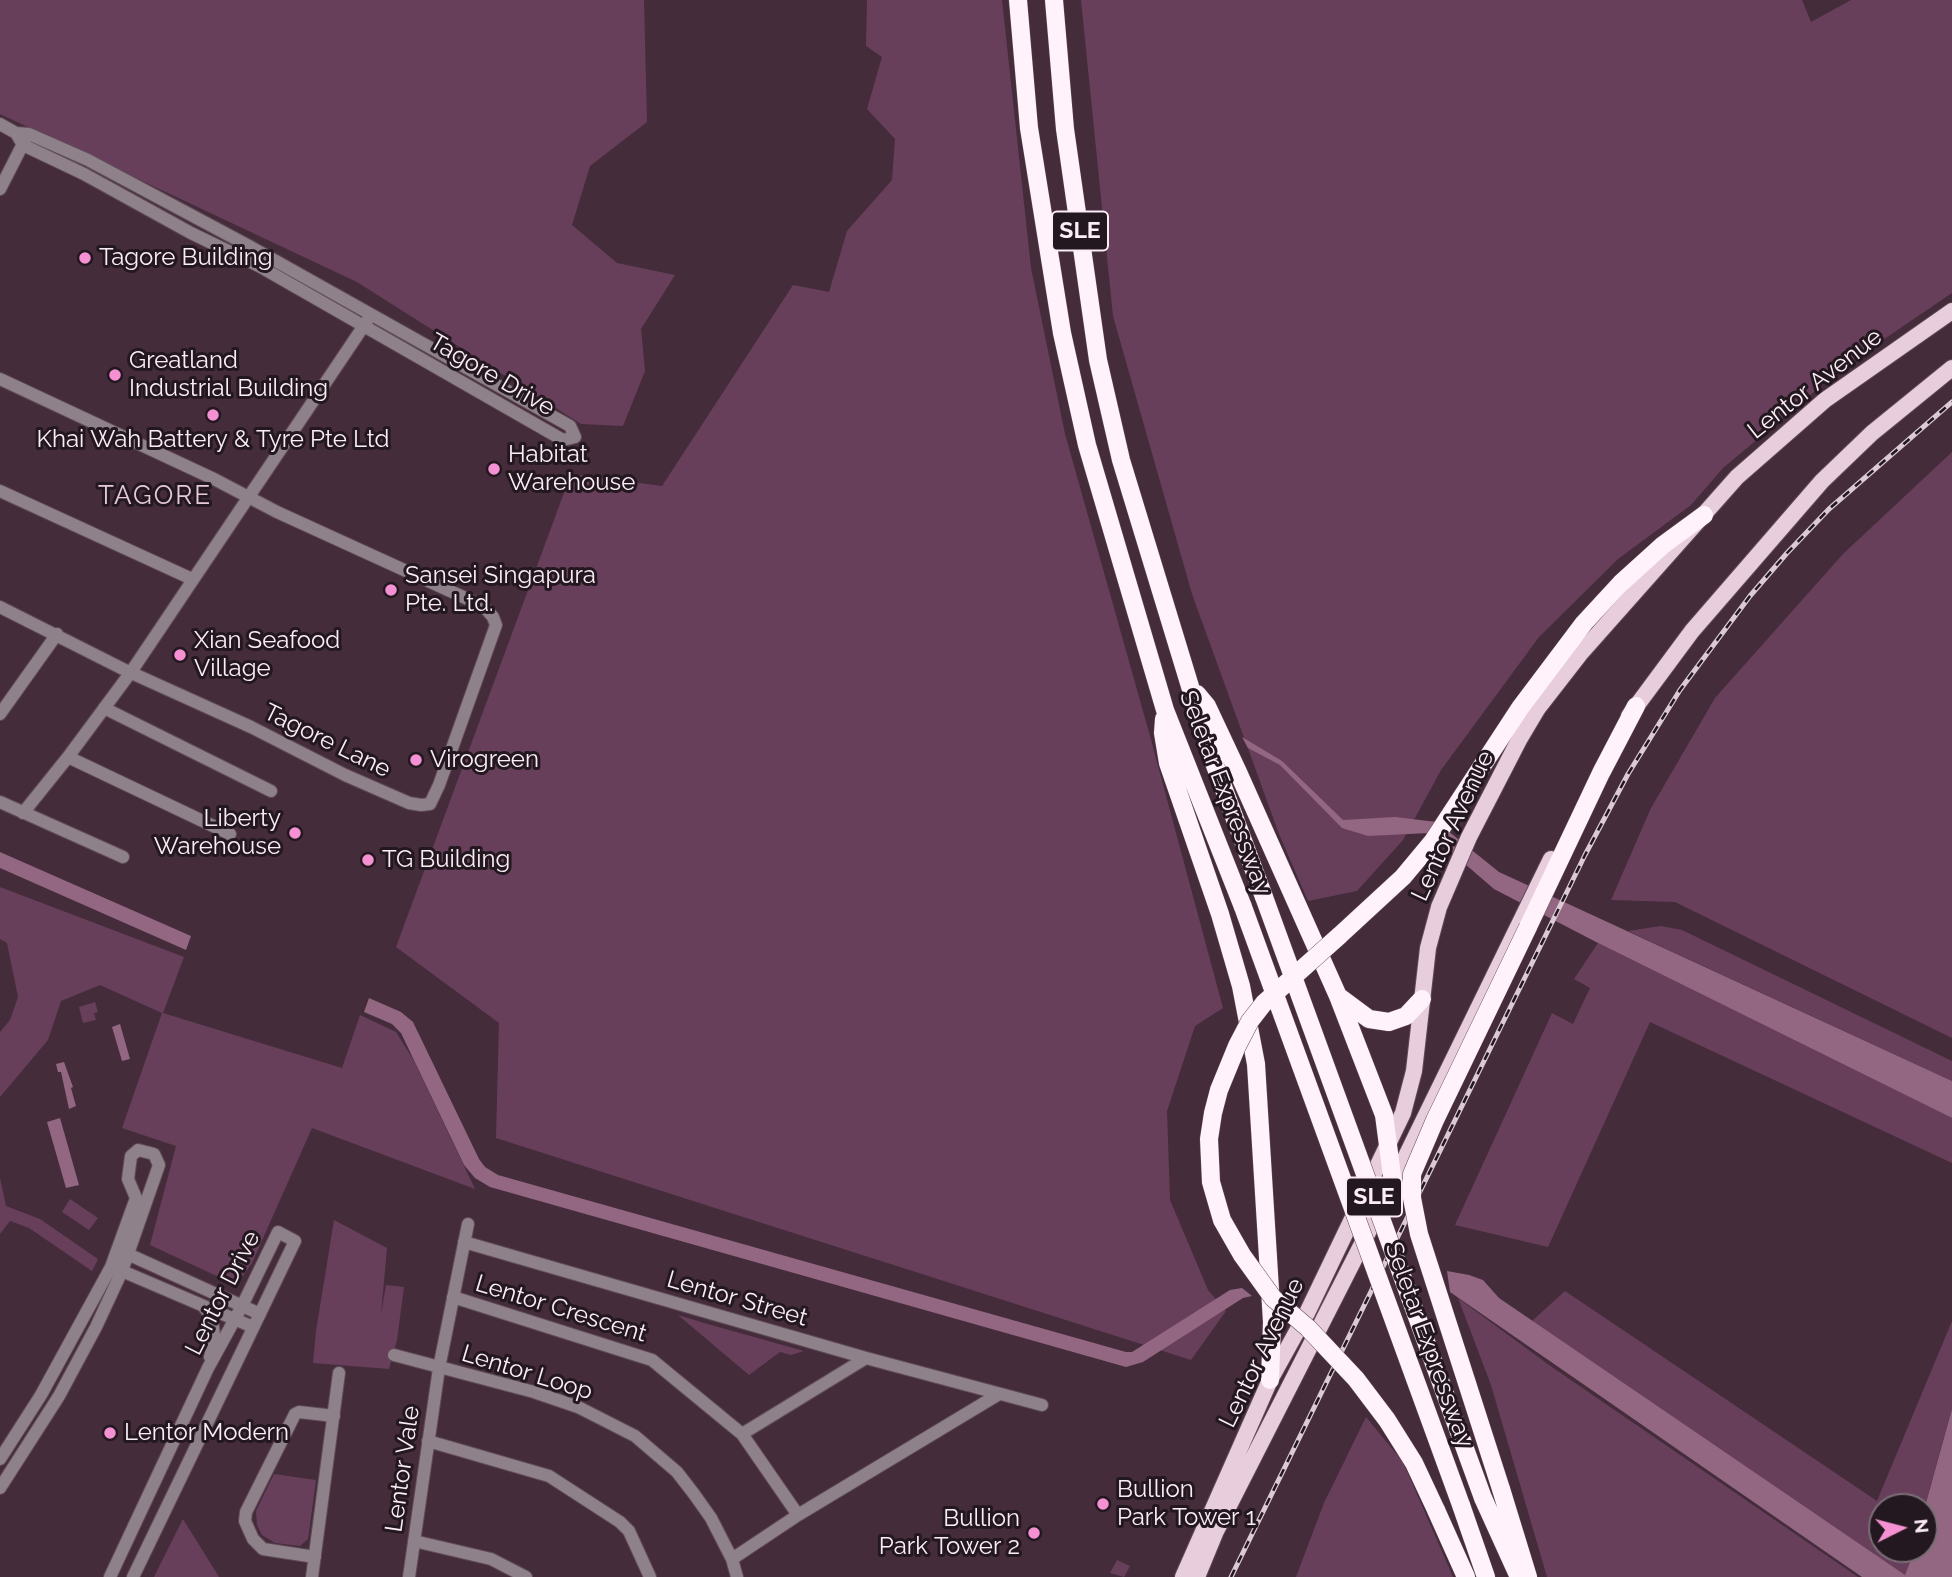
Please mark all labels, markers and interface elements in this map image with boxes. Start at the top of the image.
road number: SLE [1052,212,1108,250]
place label: Tagore Building [99,244,273,272]
marker: Tagore Building [77,250,93,266]
street label: Lentor Avenue [1742,323,1888,445]
street label: Tagore Drive [424,328,560,422]
place label: Greatland Industrial Building [129,347,328,403]
marker: Greatland Industrial Building [107,367,123,383]
marker: Khai Wah Battery & Tyre Pte Ltd [205,407,221,423]
place label: Khai Wah Battery & Tyre Pte Ltd [37,426,389,454]
place label: Habitat Warehouse [508,441,635,497]
marker: Habitat Warehouse [486,461,502,477]
district label: TAGORE [99,480,211,512]
place label: Sansei Singapura Pte. Ltd. [405,562,596,618]
marker: Sansei Singapura Pte. Ltd. [383,582,399,598]
place label: Xian Seafood Village [194,627,340,683]
marker: Xian Seafood Village [172,647,188,663]
street label: Seletar Expressway [1173,687,1277,899]
street label: Tagore Lane [259,698,395,784]
place label: Virogreen [430,746,539,774]
street label: Lentor Avenue [1406,746,1500,906]
marker: Virogreen [408,752,424,768]
place label: Liberty Warehouse [154,805,281,861]
marker: Liberty Warehouse [287,825,303,841]
place label: TG Building [382,846,510,874]
marker: TG Building [360,852,376,868]
road number: SLE [1346,1178,1402,1216]
street label: Lentor Drive [179,1226,267,1360]
street label: Seletar Expressway [1378,1238,1480,1452]
street label: Lentor Street [663,1265,811,1333]
street label: Lentor Crescent [472,1269,650,1349]
street label: Lentor Avenue [1213,1274,1311,1432]
street label: Lentor Loop [458,1339,596,1407]
street label: Lentor Vale [380,1404,426,1534]
place label: Lentor Modern [124,1419,289,1447]
marker: Lentor Modern [102,1425,118,1441]
place label: Bullion Park Tower 1 [1117,1476,1256,1532]
north arrow [1868,1493,1938,1563]
marker: Bullion Park Tower 1 [1095,1496,1111,1512]
place label: Bullion Park Tower 2 [879,1505,1020,1561]
text: N [1910,1518,1934,1534]
marker: Bullion Park Tower 2 [1026,1525,1042,1541]

